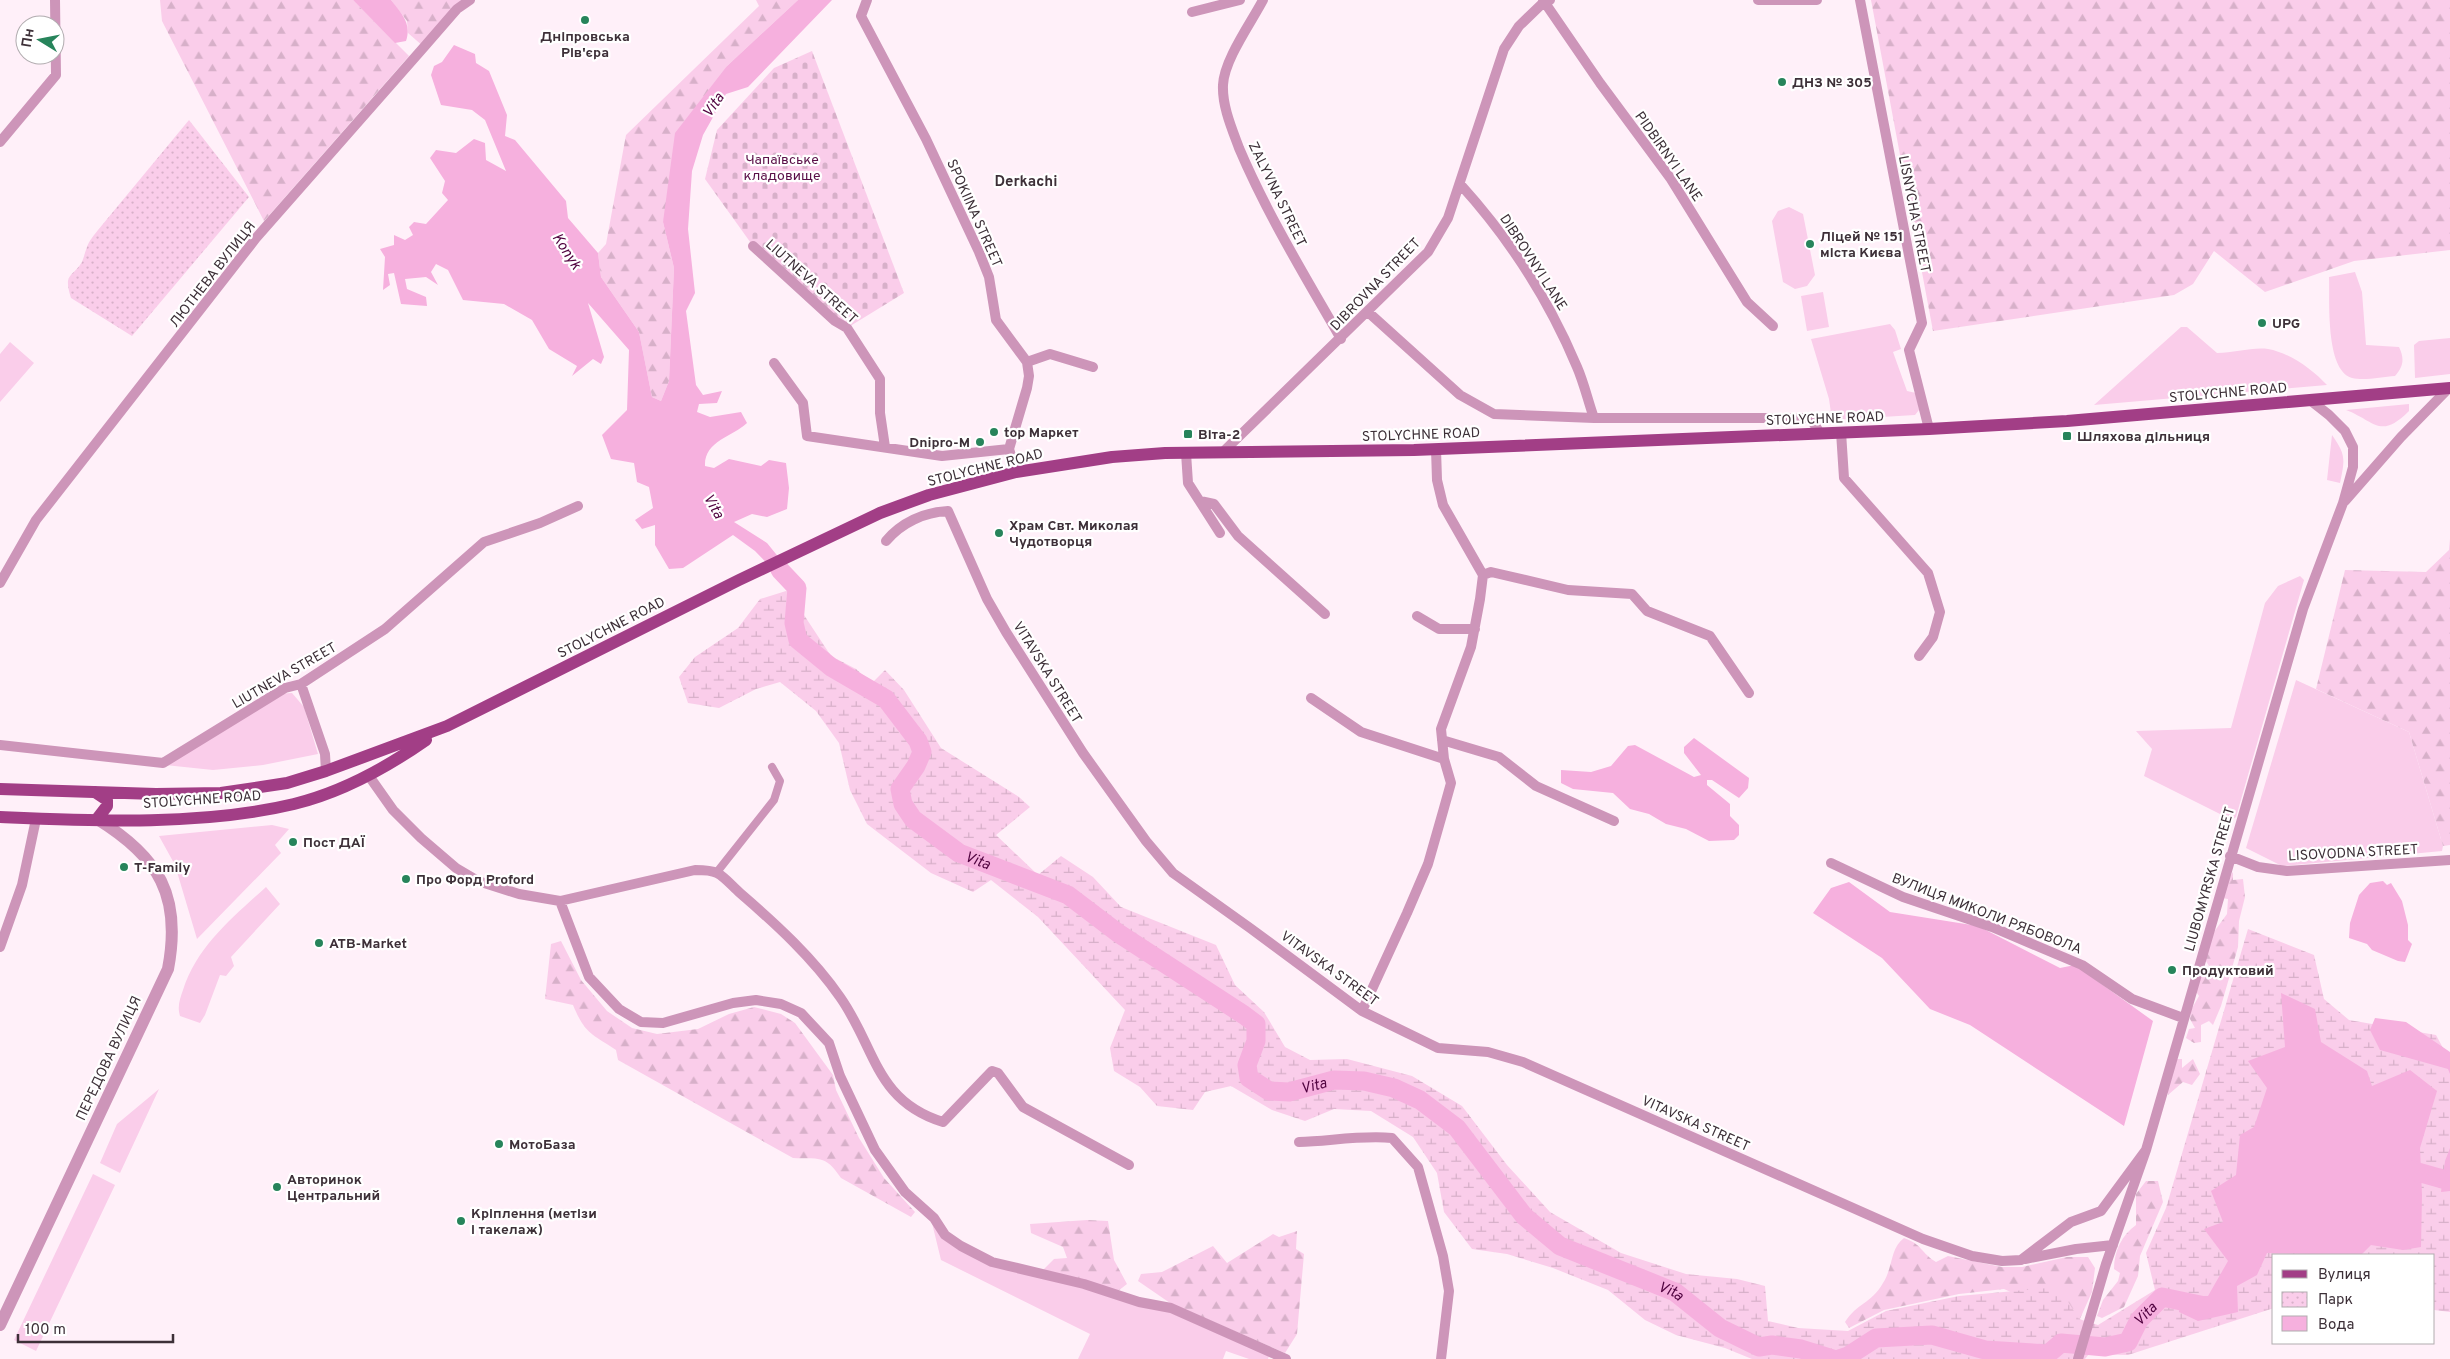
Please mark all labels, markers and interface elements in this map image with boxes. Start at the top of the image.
marker: Дніпровська Рів'єра [579,14,591,26]
north arrow [15,15,65,65]
text: Пн [19,27,39,49]
place label: Дніпровська Рів'єра [540,29,630,62]
place label: ДНЗ № 305 [1792,75,1872,92]
marker: ДНЗ № 305 [1776,76,1788,88]
water label: Vita [699,90,730,122]
street label: PIDBIRNYI LANE [1630,109,1705,205]
street label: ZALYVNA STREET [1244,139,1309,250]
park label: Чапаївське кладовище [743,152,821,185]
street label: LISNYCHA STREET [1894,154,1933,274]
street label: SPOKIINA STREET [942,157,1005,270]
district label: Derkachi [995,173,1057,192]
street label: DIBROVNYI LANE [1495,211,1570,314]
street label: ЛЮТНЕВА ВУЛИЦЯ [167,219,260,331]
place label: Ліцей № 151 міста Києва [1820,229,1903,262]
water label: Konyk [547,230,585,274]
street label: DIBROVNA STREET [1327,235,1425,335]
street label: LIUTNEVA STREET [761,236,861,328]
marker: Ліцей № 151 міста Києва [1804,238,1816,250]
place label: UPG [2272,316,2300,333]
marker: UPG [2256,317,2268,329]
street label: STOLYCHNE ROAD [2168,380,2288,407]
street label: STOLYCHNE ROAD [1766,409,1885,430]
place label: top Маркет [1004,425,1079,442]
street label: STOLYCHNE ROAD [1362,425,1481,446]
marker: top Маркет [988,426,1000,438]
place label: Віта-2 [1198,427,1240,444]
marker: Віта-2 [1182,428,1194,440]
place label: Шляхова дільниця [2077,429,2210,446]
marker: Шляхова дільниця [2061,430,2073,442]
place label: Dnipro-M [909,435,970,452]
marker: Dnipro-M [974,436,986,448]
street label: STOLYCHNE ROAD [926,446,1045,491]
water label: Vita [698,491,728,523]
place label: Храм Свт. Миколая Чудотворця [1009,518,1139,551]
marker: Храм Свт. Миколая Чудотворця [993,527,1005,539]
street label: STOLYCHNE ROAD [555,594,668,663]
street label: VITAVSKA STREET [1009,619,1085,727]
street label: LIUTNEVA STREET [229,639,340,713]
street label: STOLYCHNE ROAD [142,788,262,813]
street label: LIUBOMYRSKA STREET [2182,805,2239,954]
place label: Пост ДАЇ [303,835,366,852]
marker: Пост ДАЇ [287,836,299,848]
street label: LISOVODNA STREET [2287,842,2419,865]
water label: Vita [962,848,993,875]
place label: T-Family [134,860,190,877]
marker: T-Family [118,861,130,873]
street label: ВУЛИЦЯ МИКОЛИ РЯБОВОЛА [1889,870,2084,959]
place label: Про Форд Proford [416,872,534,889]
marker: Про Форд Proford [400,873,412,885]
street label: VITAVSKA STREET [1277,928,1381,1010]
place label: ATB-Market [329,936,407,953]
marker: ATB-Market [313,937,325,949]
place label: Продуктовий [2182,963,2274,980]
marker: Продуктовий [2166,964,2178,976]
street label: ПЕРЕДОВА ВУЛИЦЯ [73,994,146,1124]
water label: Vita [1299,1074,1329,1099]
street label: VITAVSKA STREET [1639,1093,1752,1156]
place label: МотоБаза [509,1137,576,1154]
marker: МотоБаза [493,1138,505,1150]
place label: Авторинок Центральний [287,1172,380,1205]
marker: Авторинок Центральний [271,1181,283,1193]
place label: Кріплення (метізи і такелаж) [471,1206,597,1239]
marker: Кріплення (метізи і такелаж) [455,1215,467,1227]
legend [2272,1254,2435,1344]
text: Вулиця [2318,1266,2371,1285]
water label: Vita [1655,1278,1687,1306]
text: Парк [2318,1291,2353,1310]
water label: Vita [2130,1299,2162,1331]
scale bar [18,1312,172,1344]
text: Вода [2318,1316,2354,1335]
text: 100 m [25,1321,66,1340]

